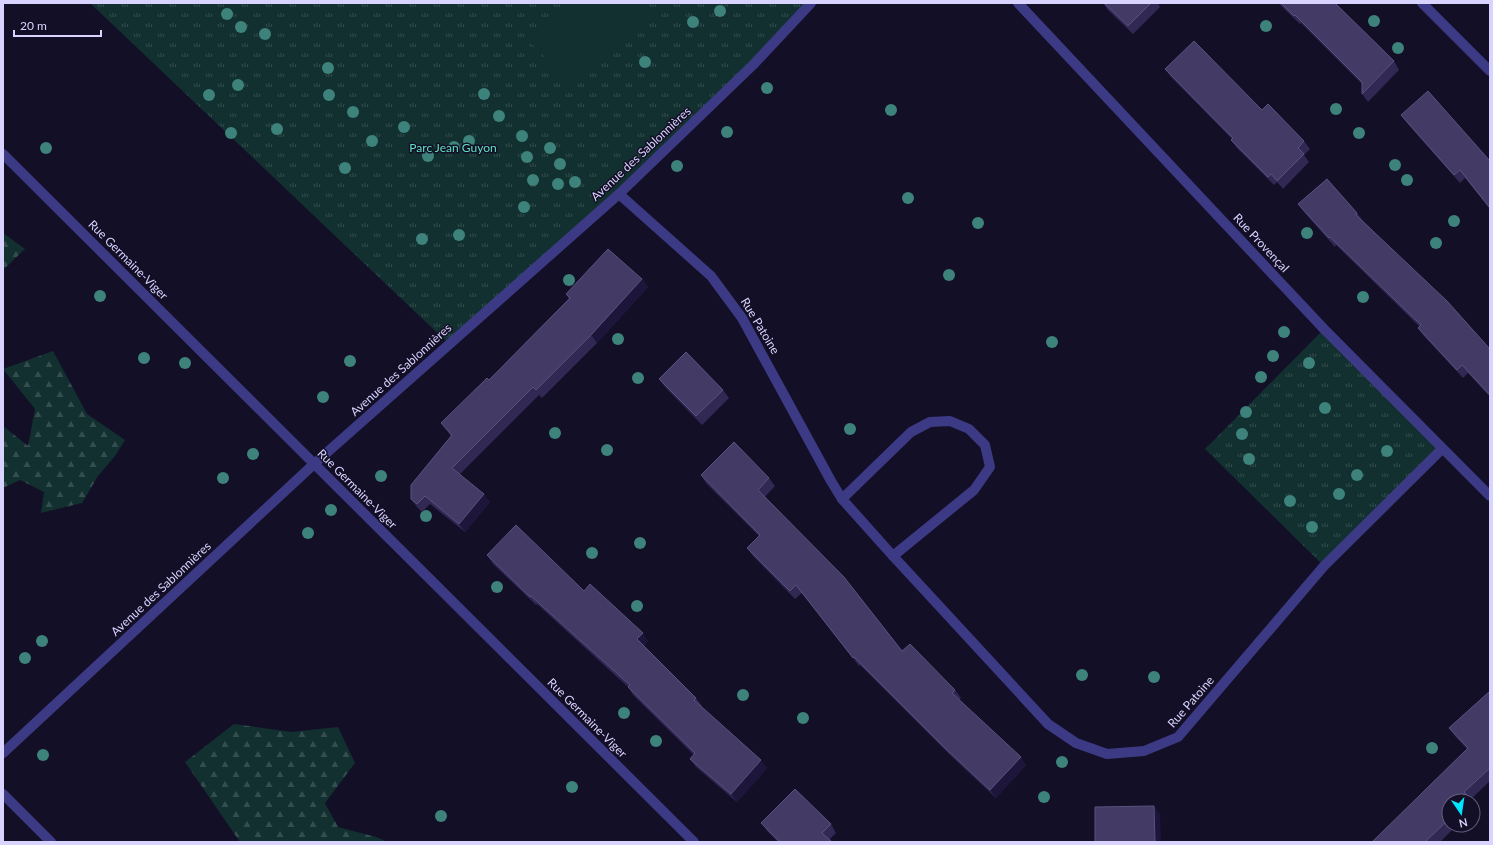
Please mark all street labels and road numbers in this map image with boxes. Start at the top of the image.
street label: Avenue des Sablonnières [588,103,694,204]
street label: Rue Provençal [1230,210,1292,275]
street label: Rue Germaine-Viger [85,217,172,303]
street label: Rue Patoine [738,295,783,357]
street label: Avenue des Sablonnières [347,320,454,419]
street label: Rue Germaine-Viger [314,446,401,532]
street label: Avenue des Sablonnières [108,538,214,639]
street label: Rue Patoine [1164,673,1217,730]
street label: Rue Germaine-Viger [544,675,631,761]

